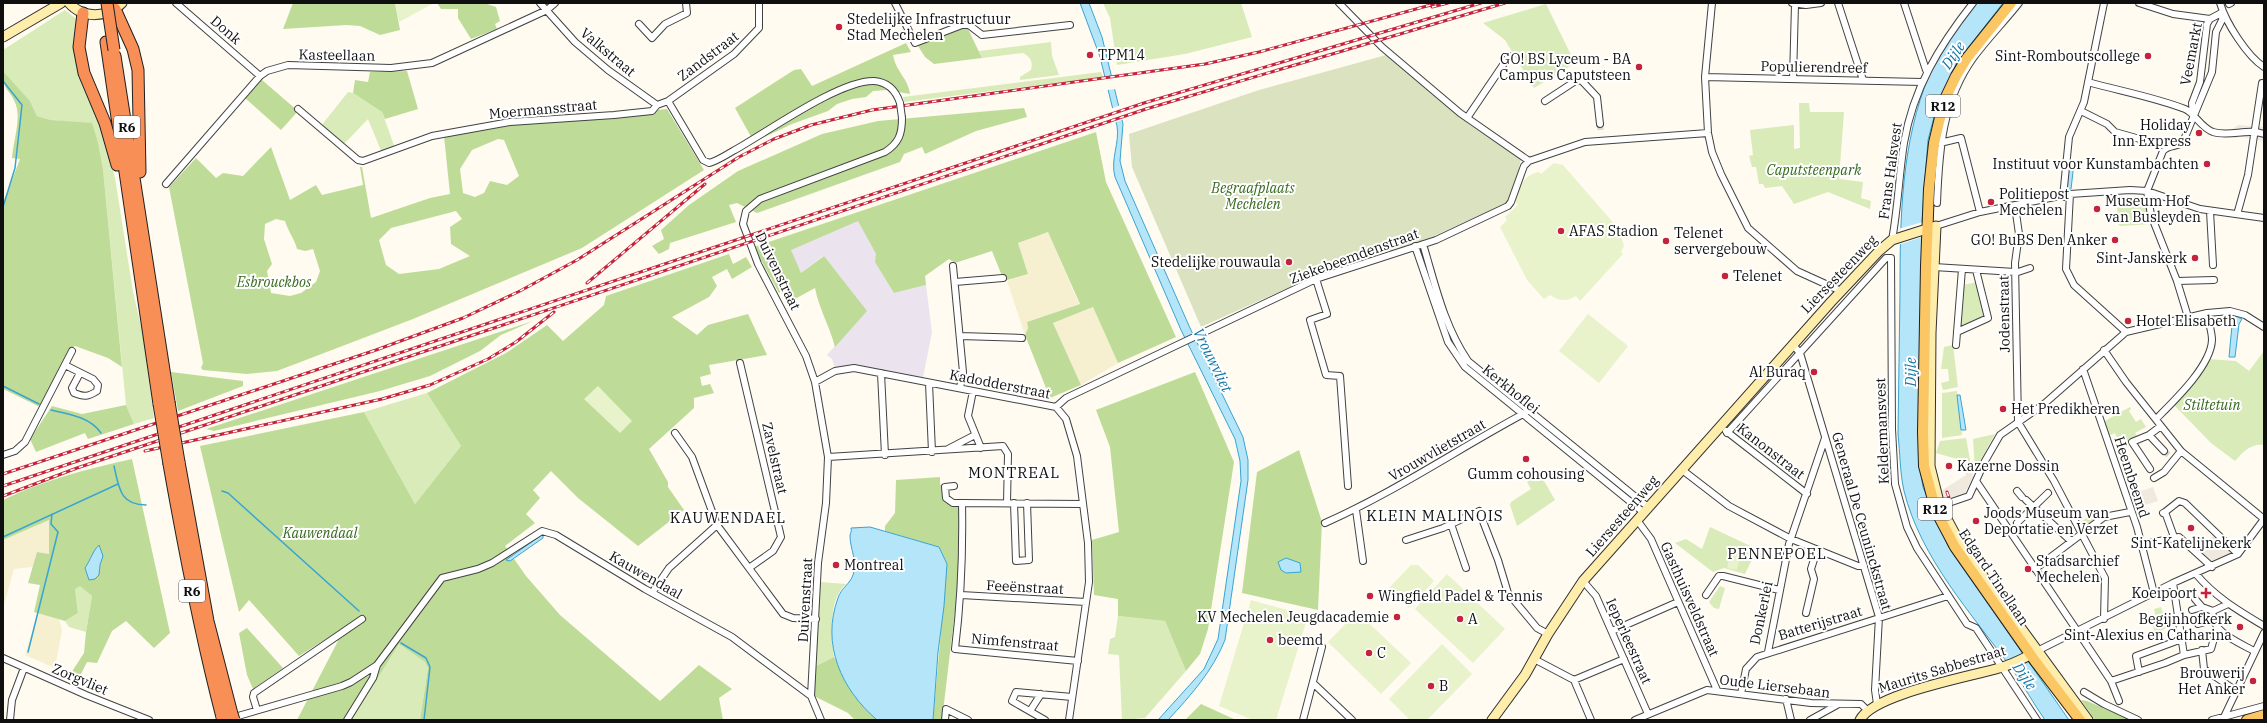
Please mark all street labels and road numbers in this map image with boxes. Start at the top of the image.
street label: Donk [207,12,246,49]
street label: Veemarkt [2176,21,2206,87]
street label: Valkstraat [577,24,639,80]
street label: Zandstraat [674,27,742,85]
street label: Kasteellaan [299,45,376,65]
street label: Populierendreef [1760,57,1869,77]
street label: Moermansstraat [488,95,598,123]
road number: R12 [1926,95,1960,117]
road number: R6 [114,116,140,138]
street label: Frans Halsvest [1874,121,1906,220]
street label: Ziekebeemdenstraat [1287,224,1421,288]
street label: Duivenstraat [751,229,805,313]
street label: Liersesteenweg [1797,231,1881,317]
street label: Jodenstraat [1994,275,2014,353]
street label: Kerkhoflei [1479,360,1543,418]
street label: Kadodderstraat [948,365,1052,403]
street label: Keldermansvest [1871,377,1893,485]
street label: Vrouwvlietstraat [1385,415,1489,485]
street label: Kanonstraat [1734,419,1809,483]
street label: Zavelstraat [758,420,792,496]
street label: Generaal De Ceuninckstraat [1828,430,1896,612]
street label: Heembeemd [2110,434,2154,521]
street label: Liersesteenweg [1582,471,1663,560]
road number: R12 [1918,498,1952,520]
street label: Edgard Tinellaan [1955,525,2033,629]
street label: Gasthuisveldstraat [1657,539,1723,659]
street label: Kauwendaal [606,547,686,603]
street label: Duivenstraat [794,557,816,643]
street label: Feeënstraat [986,576,1064,598]
road number: R6 [179,580,205,602]
street label: Donkerlei [1745,580,1777,646]
street label: Ieperleestraat [1602,595,1656,687]
street label: Batterijstraat [1776,602,1864,644]
street label: Nimfenstraat [970,629,1060,655]
street label: Maurits Sabbestraat [1876,641,2008,697]
street label: Zorgvliet [49,659,111,699]
street label: Oude Liersebaan [1719,670,1831,702]

